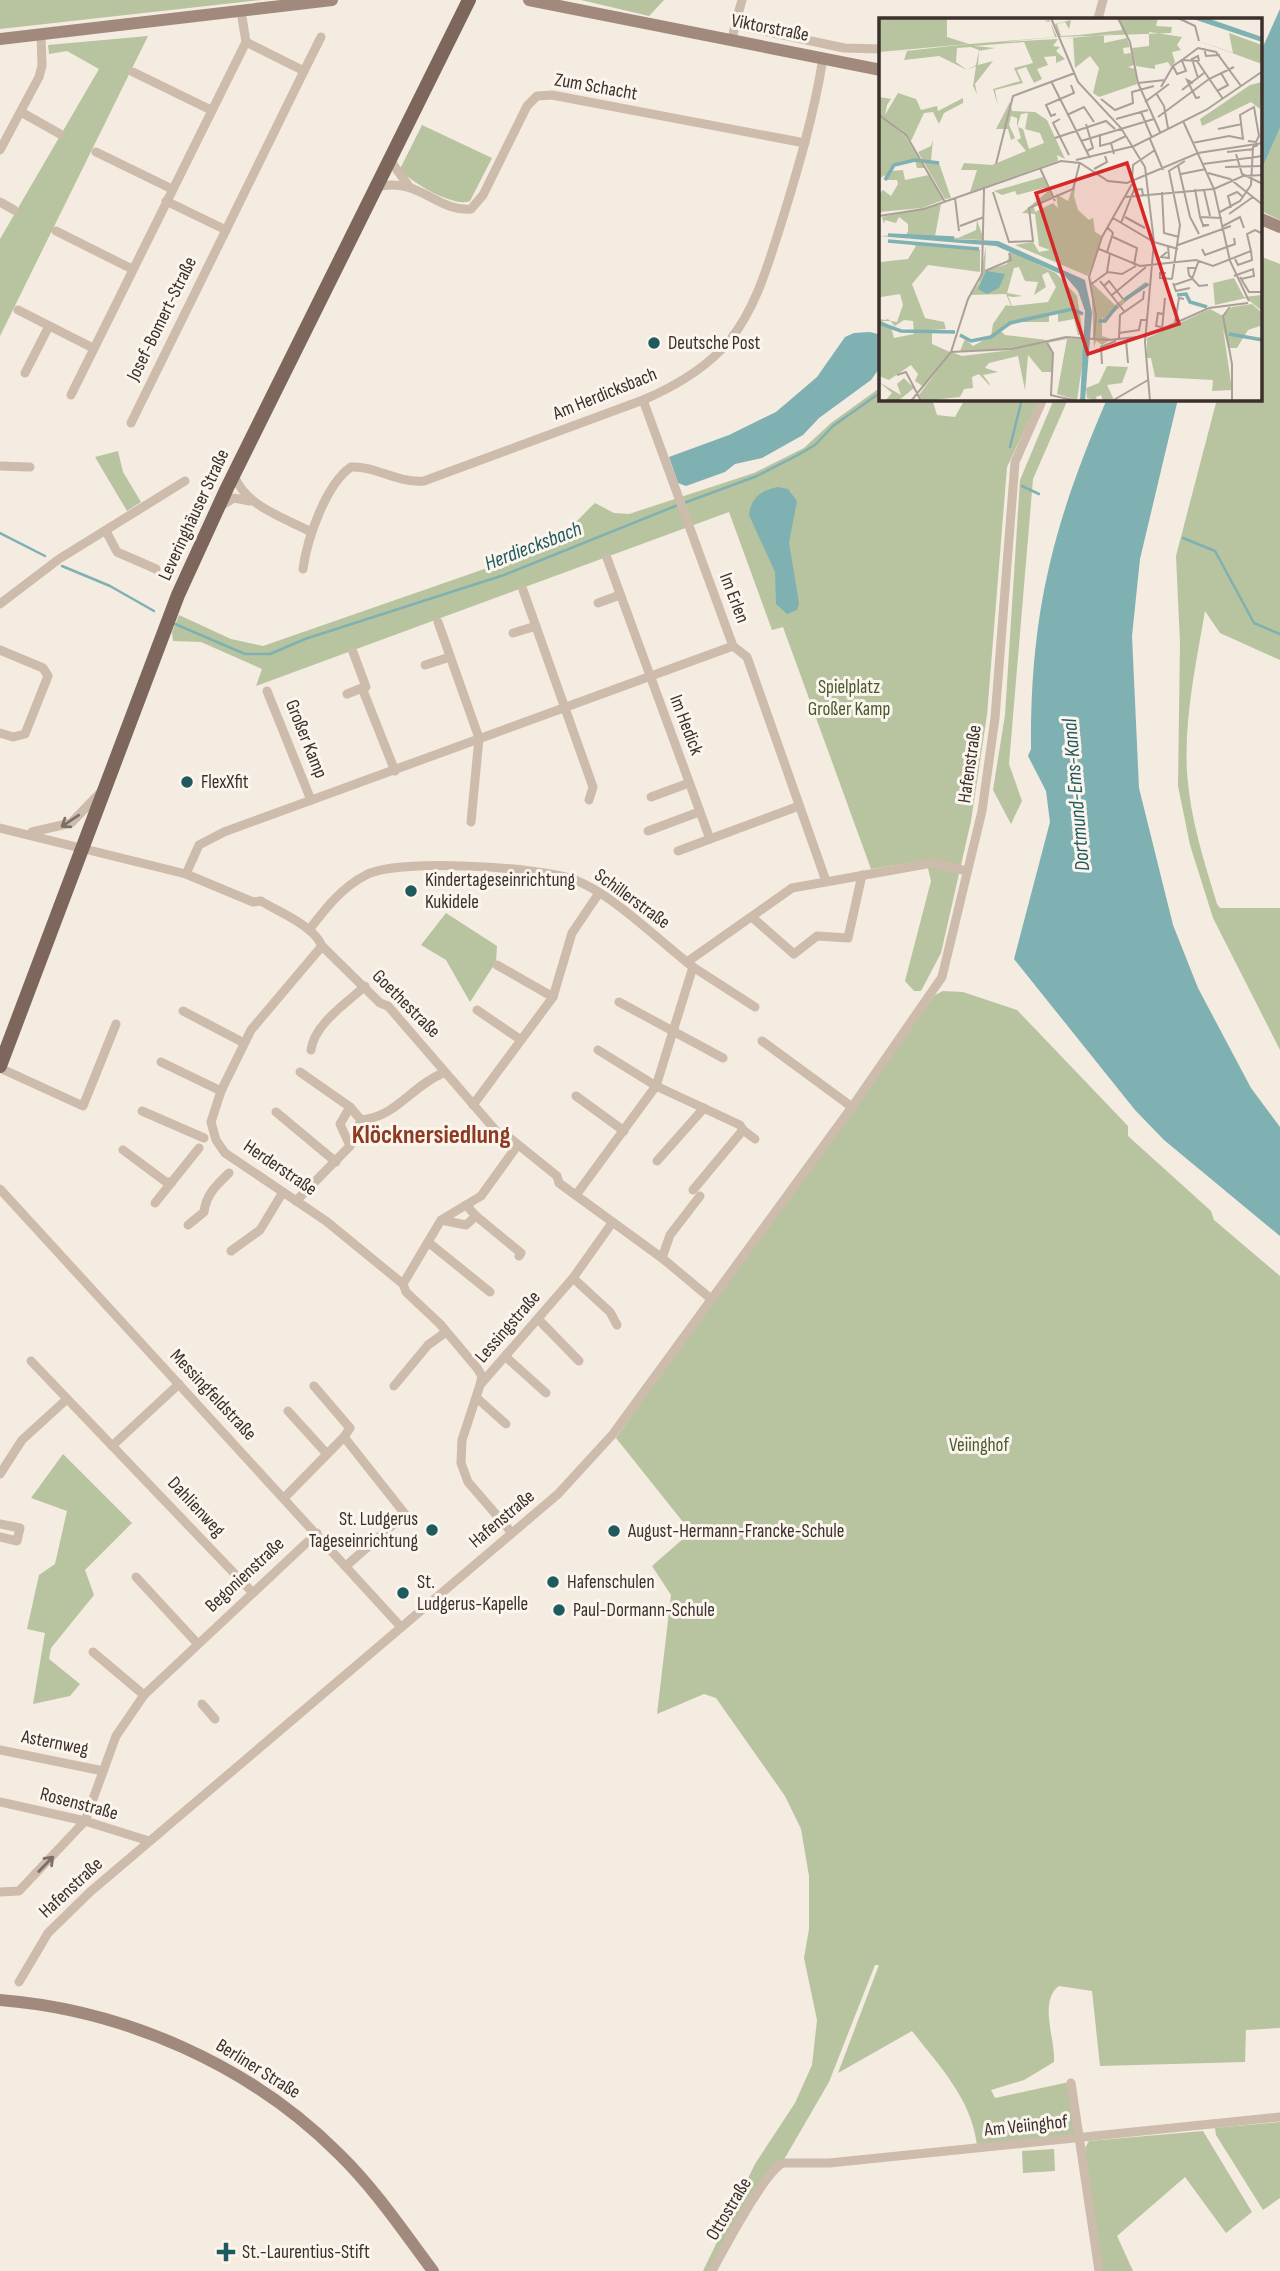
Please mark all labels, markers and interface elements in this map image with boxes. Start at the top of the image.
street label: Viktorstraße [729,9,811,47]
inset map [879,18,1262,401]
street label: Zum Schacht [553,68,639,106]
street label: Josef-Bomert-Straße [122,253,202,386]
place label: Deutsche Post [668,332,761,355]
marker: Deutsche Post [646,335,662,351]
street label: Am Herdicksbach [549,363,660,426]
street label: Leveringhäuser Straße [154,446,234,584]
water label: Herdiecksbach [481,516,585,576]
street label: Im Erlen [714,570,754,626]
park label: Spielplatz Großer Kamp [808,676,890,721]
street label: Im Hedick [664,692,708,759]
street label: Großer Kamp [280,696,332,782]
water label: Dortmund-Ems-Kanal [1057,717,1095,872]
street label: Hafenstraße [953,724,987,804]
place label: FlexXfit [201,771,249,794]
marker: FlexXfit [179,774,195,790]
one-way arrow [61,814,80,828]
street label: Schillerstraße [590,864,674,934]
place label: Kindertageseinrichtung Kukidele [425,869,576,914]
marker: Kindertageseinrichtung Kukidele [403,883,419,899]
street label: Goethestraße [367,965,445,1043]
district label: Klöcknersiedlung [352,1120,510,1151]
street label: Herderstraße [239,1135,321,1201]
street label: Lessingstraße [471,1286,545,1368]
street label: Messingfeldstraße [165,1345,261,1445]
park label: Veiinghof [949,1434,1009,1457]
street label: Dahlienweg [162,1472,230,1542]
street label: Hafenstraße [465,1485,539,1553]
place label: St. Ludgerus Tageseinrichtung [309,1508,418,1553]
place label: August-Hermann-Francke-Schule [627,1520,845,1543]
marker: St. Ludgerus Tageseinrichtung [424,1522,440,1538]
marker: August-Hermann-Francke-Schule [606,1523,622,1539]
street label: Begonienstraße [201,1533,289,1617]
place label: St. Ludgerus-Kapelle [417,1571,528,1616]
place label: Hafenschulen [567,1571,655,1594]
marker: Hafenschulen [545,1574,561,1590]
marker: St. Ludgerus-Kapelle [395,1585,411,1601]
place label: Paul-Dormann-Schule [573,1599,715,1622]
marker: Paul-Dormann-Schule [551,1602,567,1618]
street label: Asternweg [19,1725,91,1761]
street label: Rosenstraße [38,1783,120,1825]
street label: Hafenstraße [34,1853,108,1923]
one-way arrow [37,1855,54,1872]
street label: Berliner Straße [212,2034,304,2104]
street label: Am Veiinghof [982,2110,1069,2142]
street label: Ottostraße [701,2173,757,2245]
place label: St.-Laurentius-Stift [242,2241,370,2264]
marker: St.-Laurentius-Stift [216,2242,236,2262]

